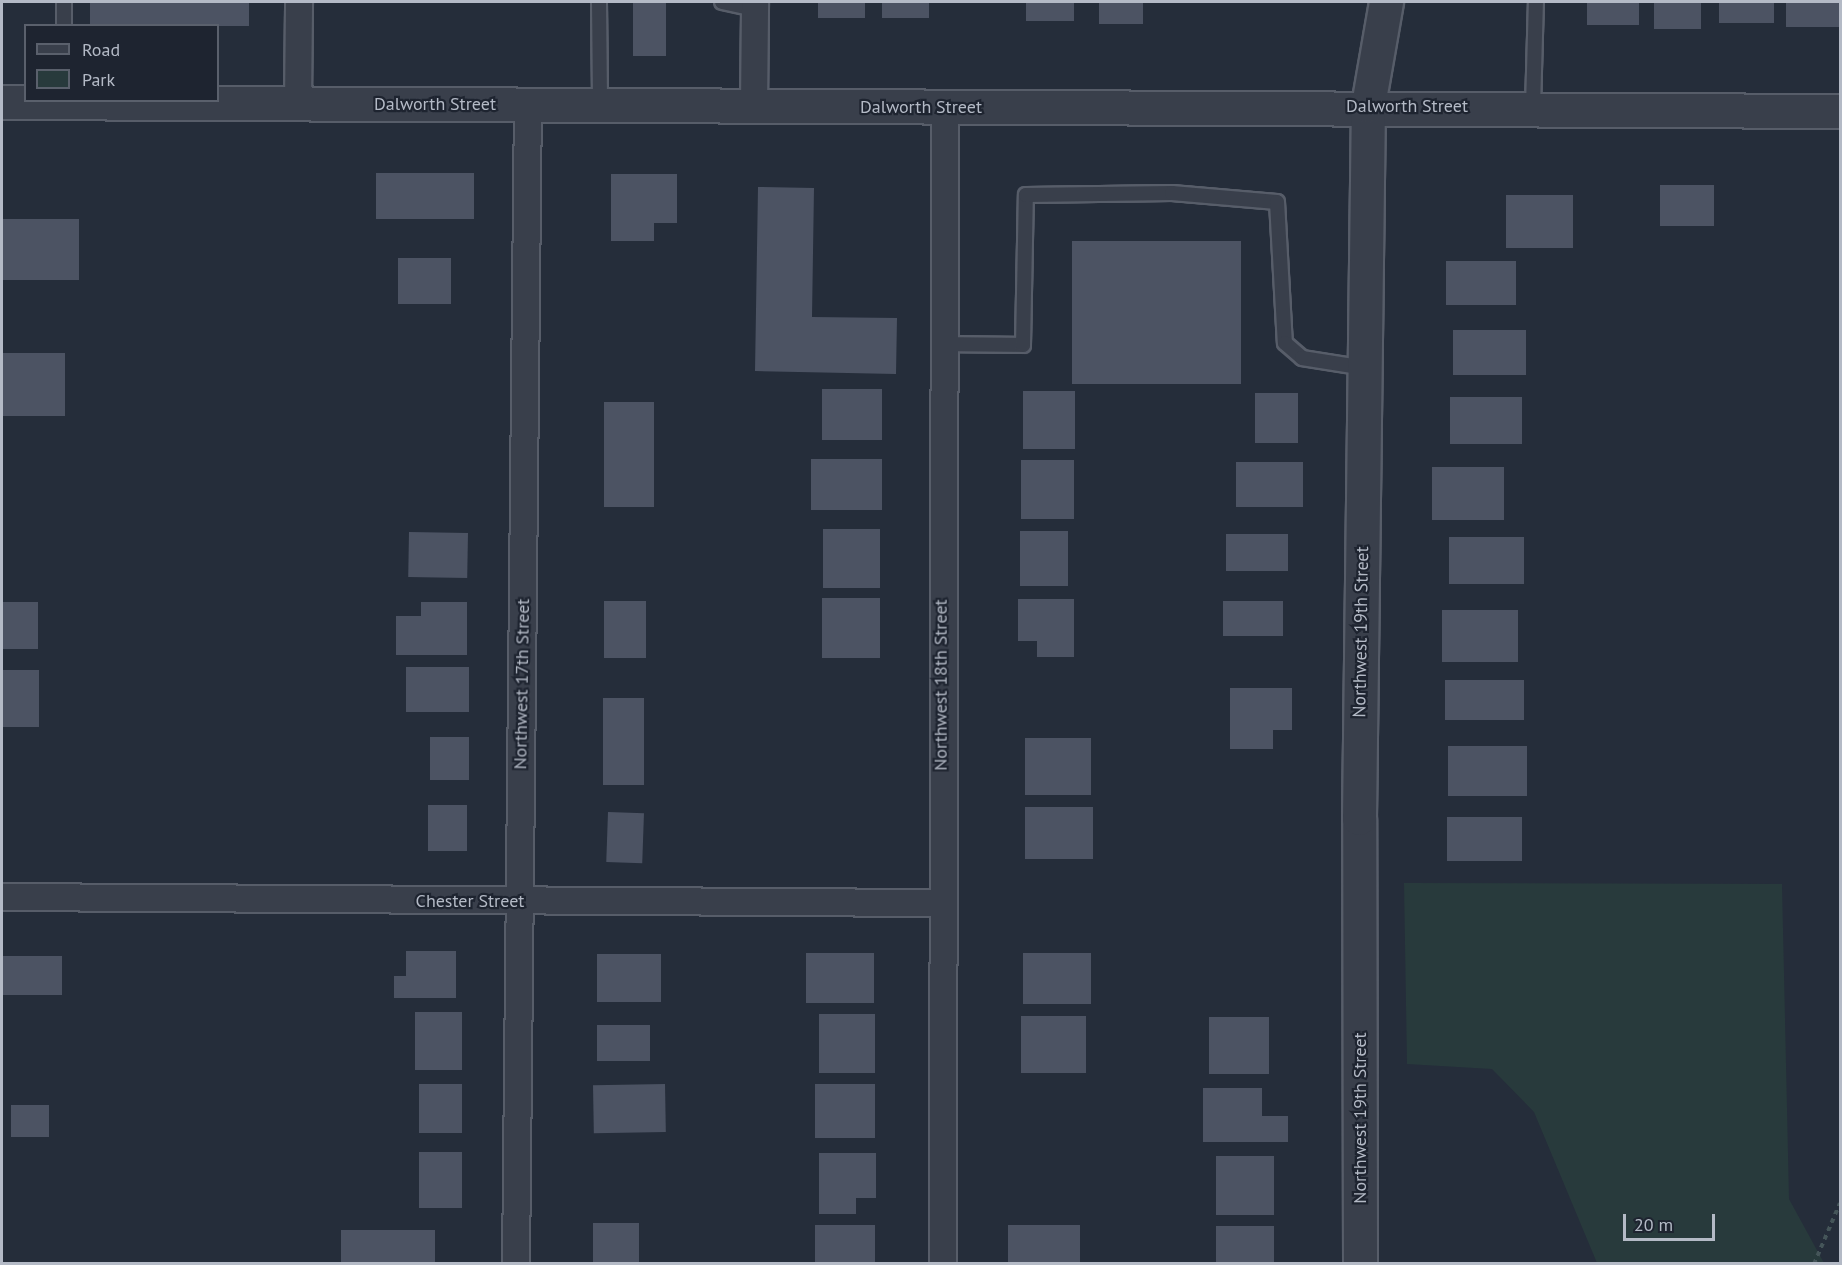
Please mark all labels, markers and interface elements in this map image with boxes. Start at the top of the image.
legend [24,24,219,102]
text: Road [82,38,120,61]
text: Park [82,68,115,91]
street label: Dalworth Street [374,93,496,115]
street label: Dalworth Street [1346,95,1468,117]
street label: Dalworth Street [860,96,982,118]
street label: Northwest 19th Street [1349,546,1373,718]
street label: Northwest 17th Street [510,598,534,770]
street label: Northwest 18th Street [930,599,952,771]
street label: Chester Street [416,890,524,912]
street label: Northwest 19th Street [1349,1032,1371,1204]
scale bar [1626,1202,1718,1240]
text: 20 m [1634,1213,1673,1236]

